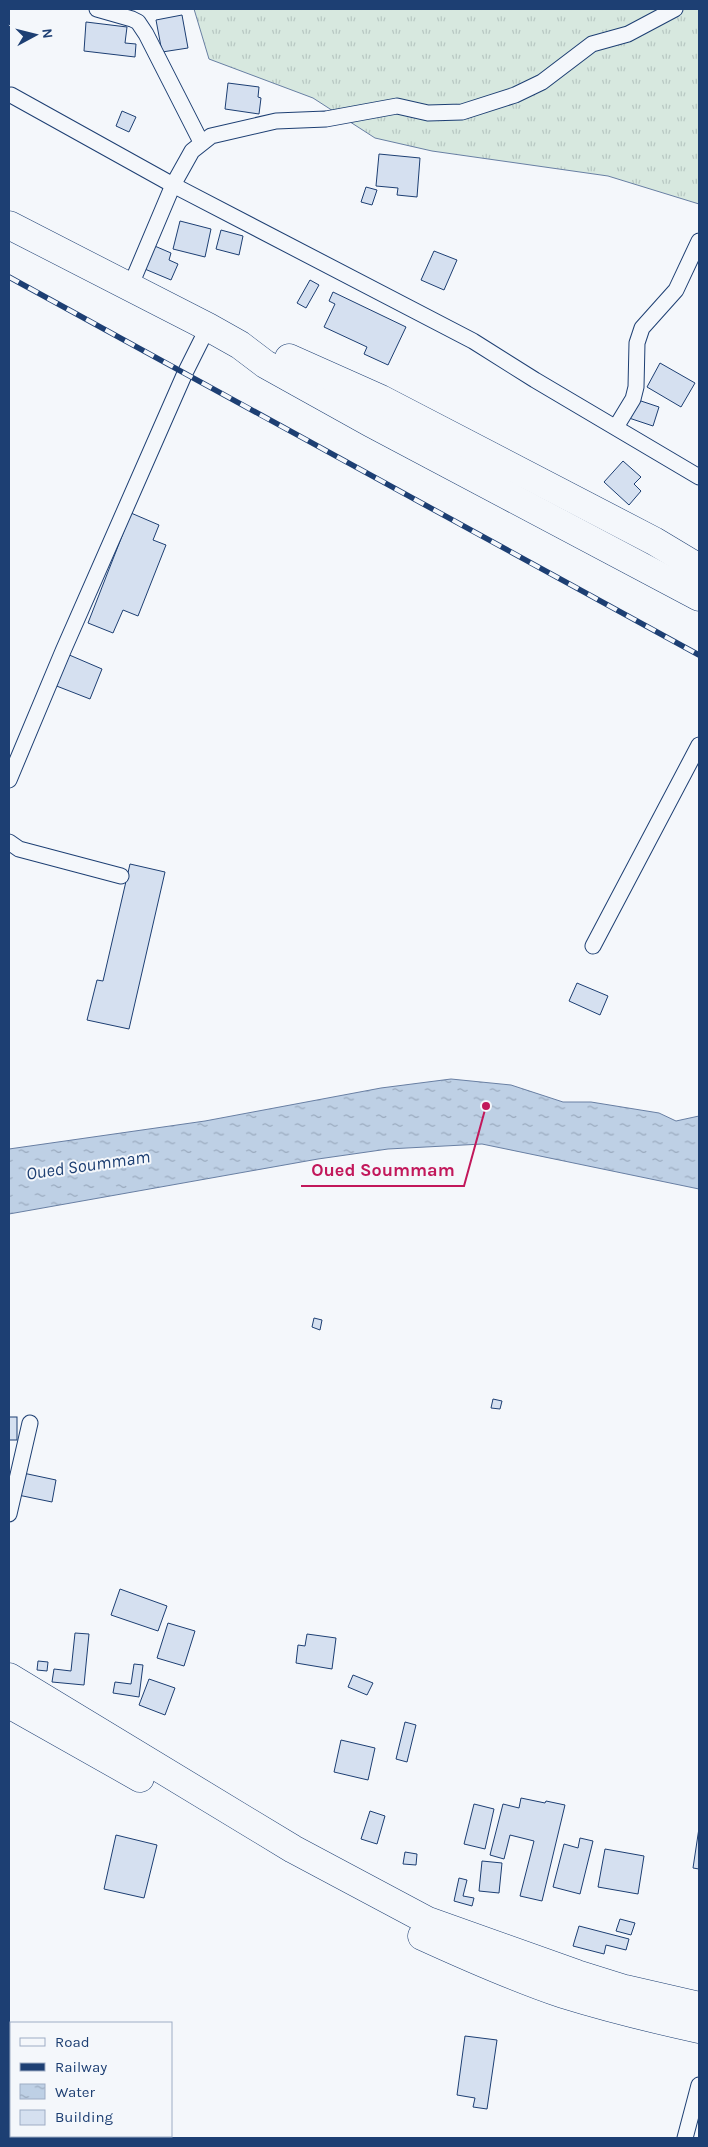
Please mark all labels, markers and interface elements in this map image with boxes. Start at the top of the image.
north arrow [10,10,60,60]
text: N [38,27,56,39]
water label: Oued Soummam [25,1145,151,1185]
callout: Oued Soummam [301,1153,464,1186]
text: Oued Soummam [311,1159,455,1181]
legend [10,2022,172,2137]
text: Road [55,2033,90,2051]
text: Railway [55,2058,107,2076]
text: Water [55,2083,96,2101]
text: Building [55,2108,113,2126]

